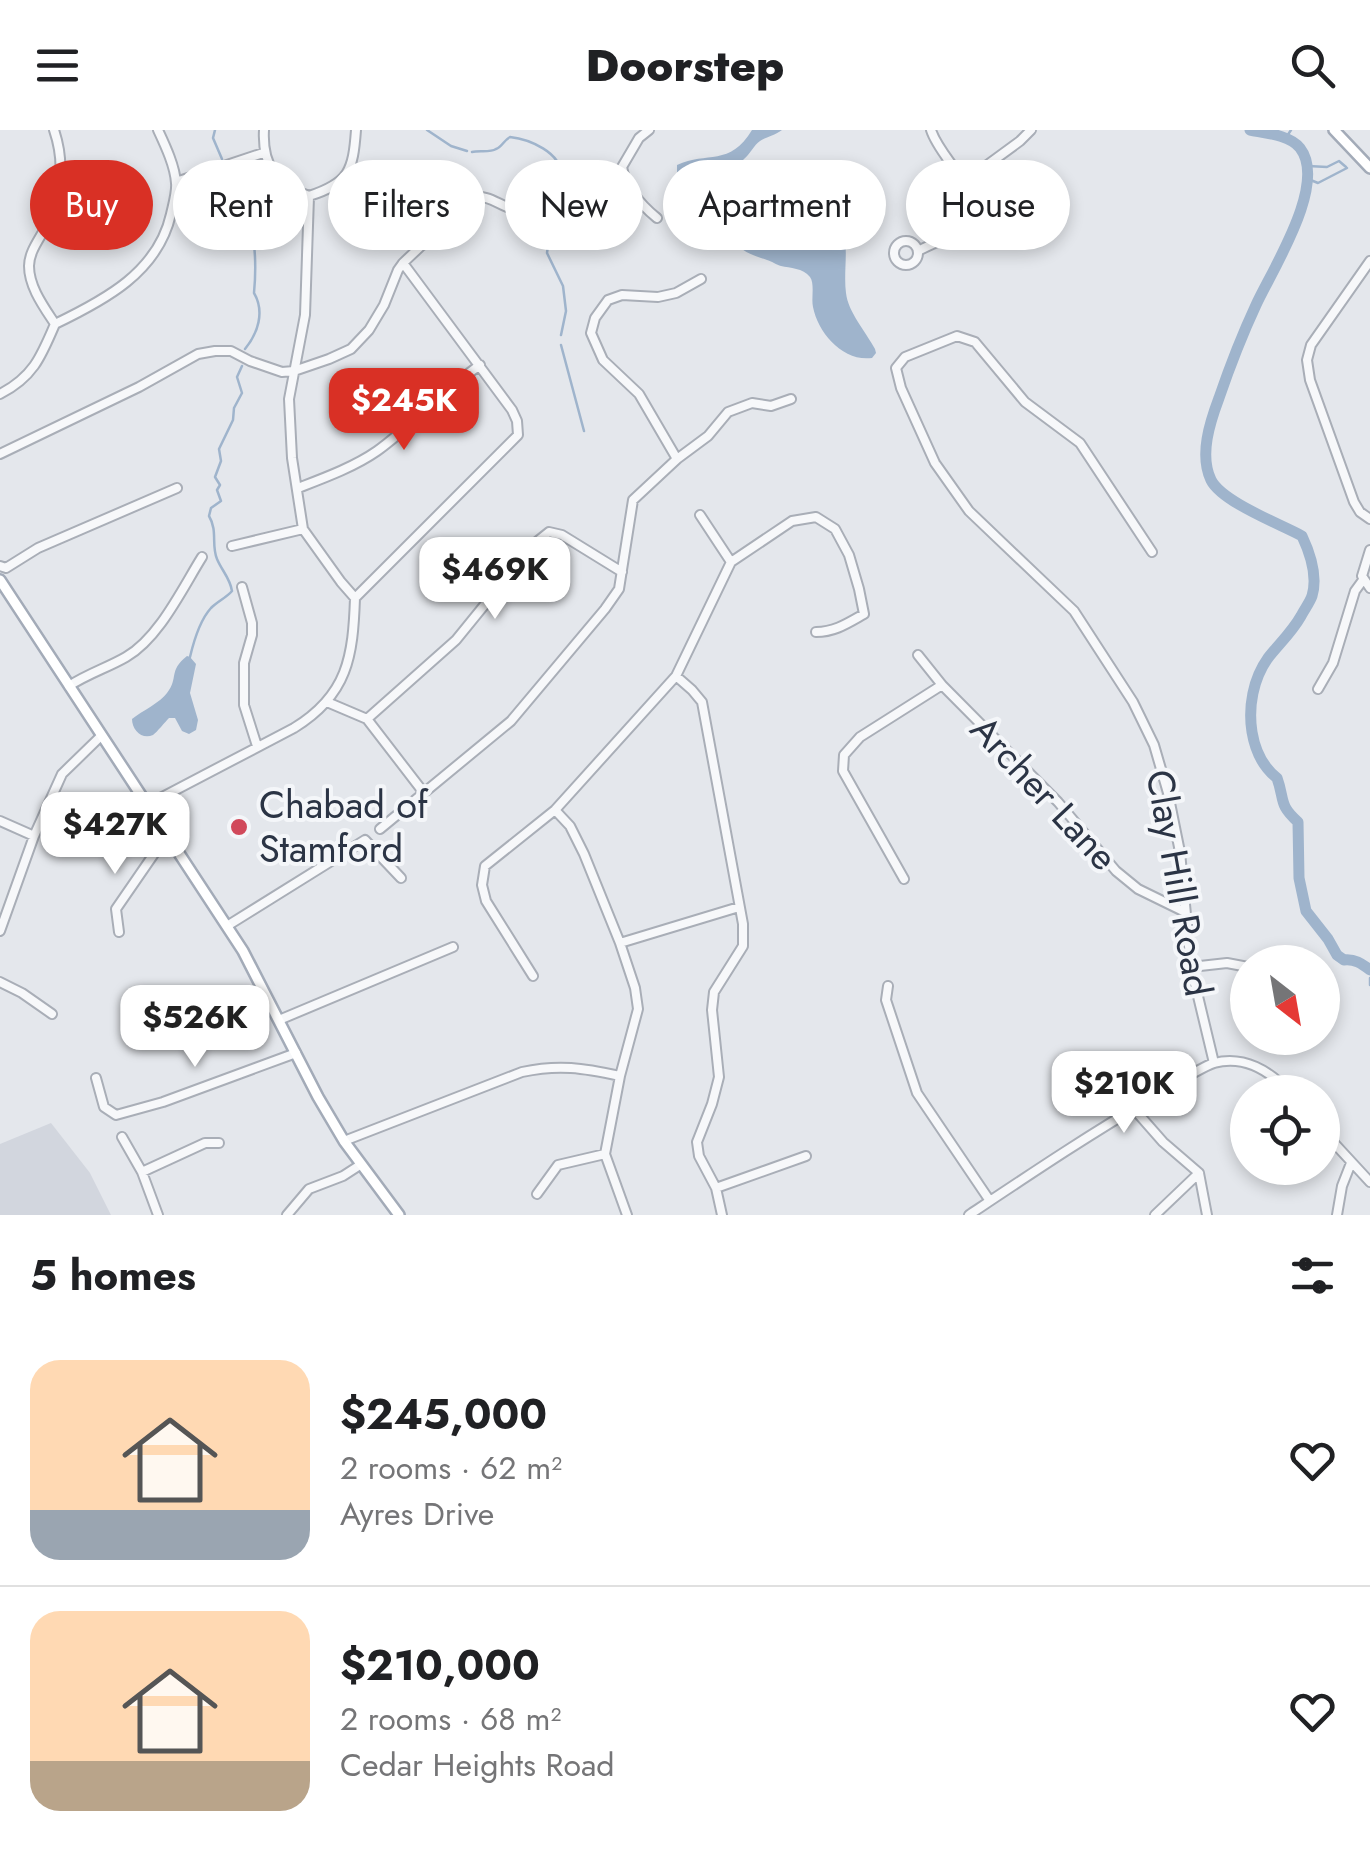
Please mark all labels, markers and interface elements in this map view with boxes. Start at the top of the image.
text: Doorstep [586,33,784,98]
icon: menu [30,38,85,93]
icon: search [1285,38,1340,93]
chip: Buy [30,160,153,250]
chip: Rent [173,160,308,250]
chip: Filters [328,160,485,250]
chip: New [505,160,643,250]
chip: Apartment [663,160,886,250]
chip: House [906,160,1070,250]
pin: $245K [334,368,474,453]
text: $245K [351,377,457,423]
pin: $469K [425,537,565,622]
text: $469K [441,546,549,592]
street label: Archer Lane [958,703,1131,883]
street label: Clay Hill Road [1133,765,1226,1000]
place label: Chabad of Stamford [259,777,429,876]
pin: $427K [45,792,185,877]
text: $427K [63,801,167,847]
marker: Chabad of Stamford [228,816,250,838]
north arrow [1230,945,1340,1055]
map controls [1230,945,1340,1185]
pin: $526K [125,985,265,1070]
text: $526K [142,994,248,1040]
pin: $210K [1054,1051,1194,1136]
text: $210K [1074,1060,1174,1106]
button: locate [1230,1075,1340,1185]
text: 5 homes [30,1245,196,1306]
icon: filters [1285,1248,1340,1303]
text: $245,000 [340,1384,547,1445]
icon: home [110,1400,230,1520]
icon: heart [1285,1433,1340,1488]
text: 2 rooms · 62 m² [340,1445,562,1491]
text: Ayres Drive [340,1491,494,1537]
text: $210,000 [340,1635,540,1696]
icon: home [110,1651,230,1771]
icon: heart [1285,1684,1340,1739]
text: 2 rooms · 68 m² [340,1696,561,1742]
text: Cedar Heights Road [340,1742,615,1788]

